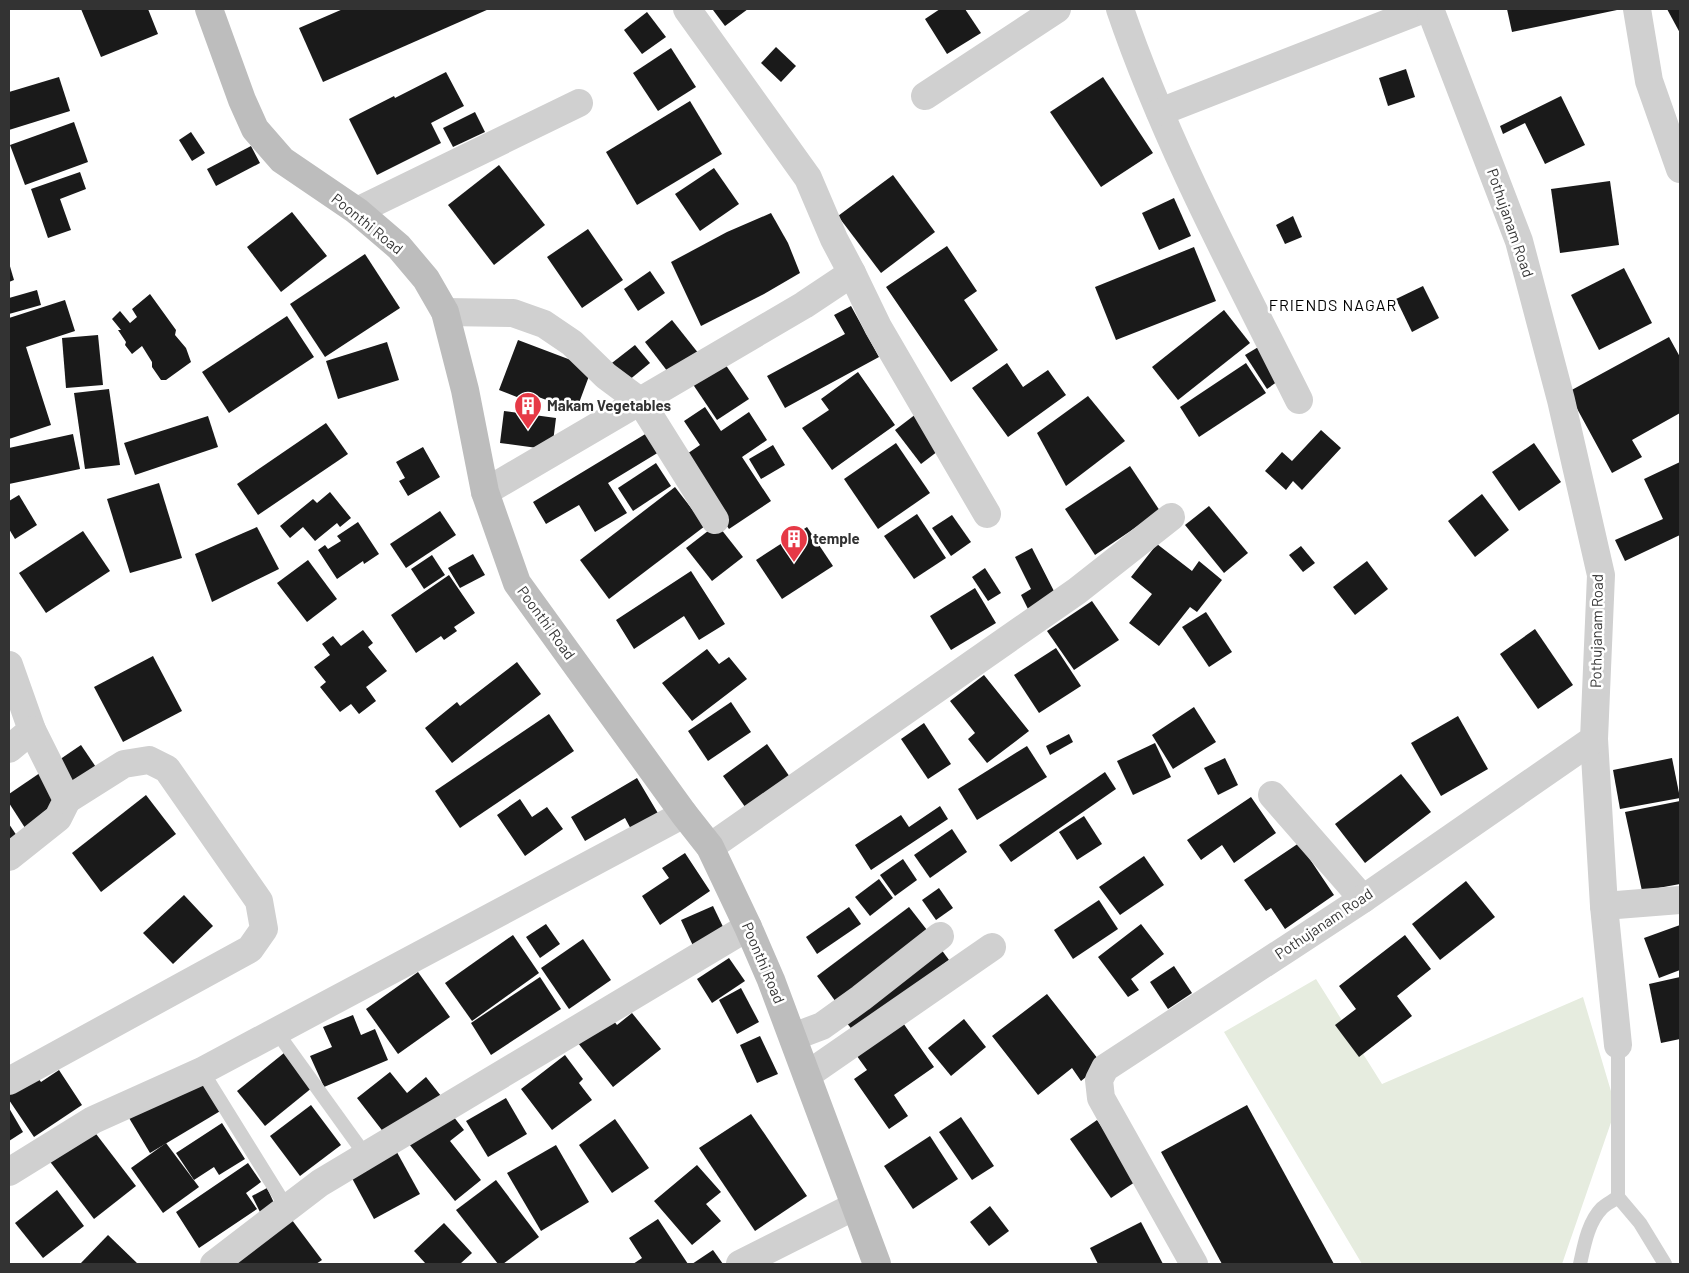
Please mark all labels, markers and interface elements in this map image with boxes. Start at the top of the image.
street label: Pothujanam Road [1484,166,1538,279]
street label: Poonthi Road [328,189,407,257]
district label: FRIENDS NAGAR [1269,295,1397,314]
building icon: Makam Vegetables [513,391,543,430]
place label: Makam Vegetables [547,396,672,414]
building icon: temple [779,524,809,563]
place label: temple [813,529,860,547]
street label: Pothujanam Road [1586,574,1606,688]
street label: Poonthi Road [514,582,580,663]
street label: Pothujanam Road [1271,884,1376,962]
street label: Poonthi Road [739,919,789,1006]

